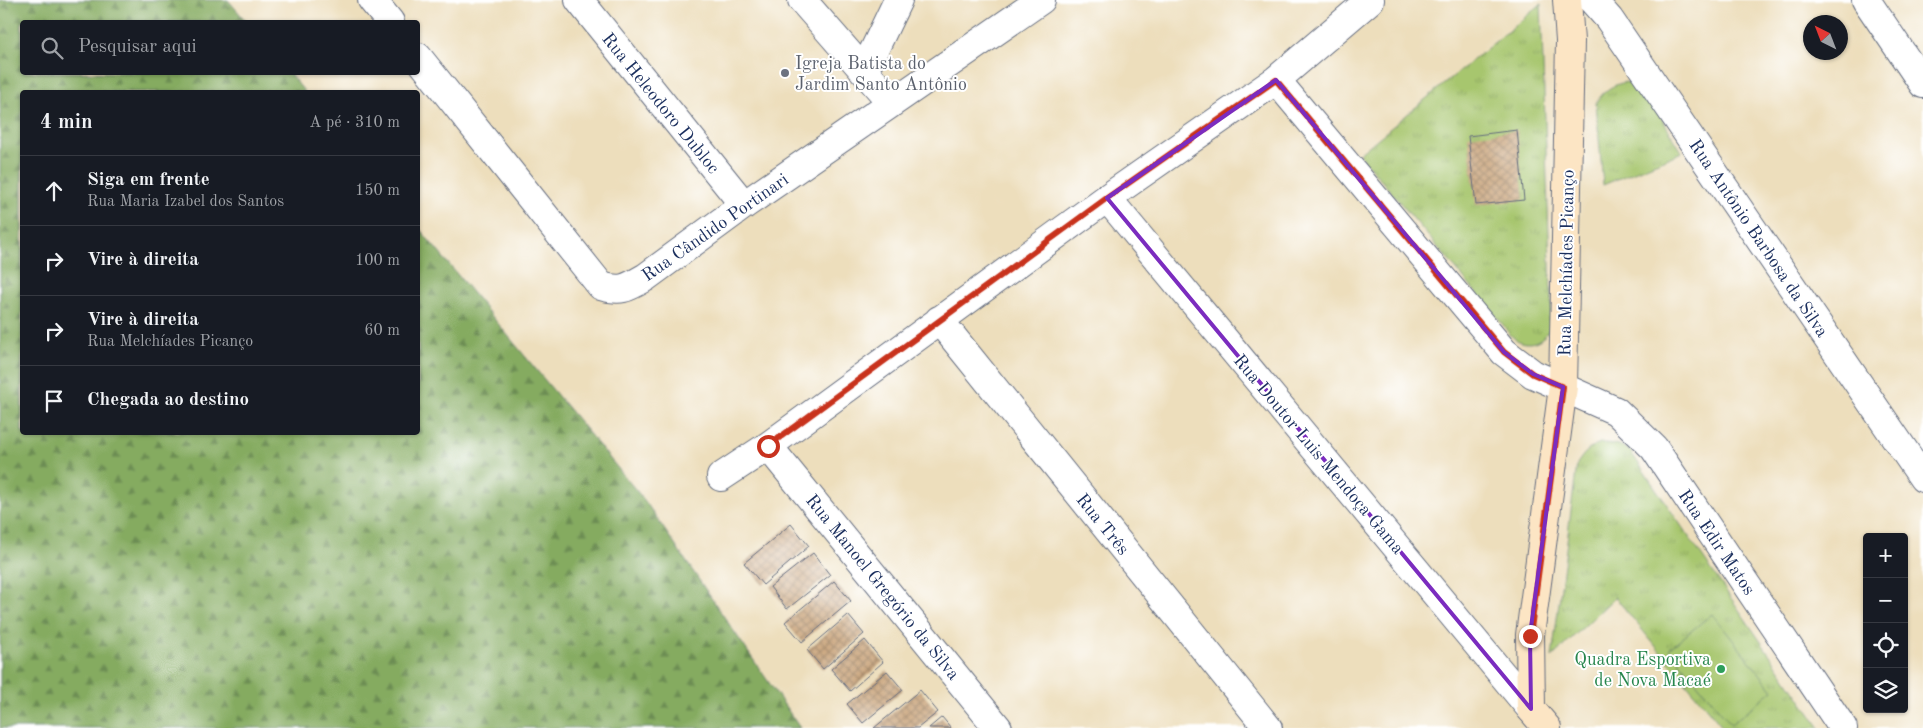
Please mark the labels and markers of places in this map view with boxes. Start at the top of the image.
place label: Igreja Batista do Jardim Santo Antônio [795,55,967,94]
marker: Igreja Batista do Jardim Santo Antônio [779,67,791,79]
place label: Quadra Esportiva de Nova Macaé [1574,651,1711,690]
marker: Quadra Esportiva de Nova Macaé [1715,663,1727,675]

